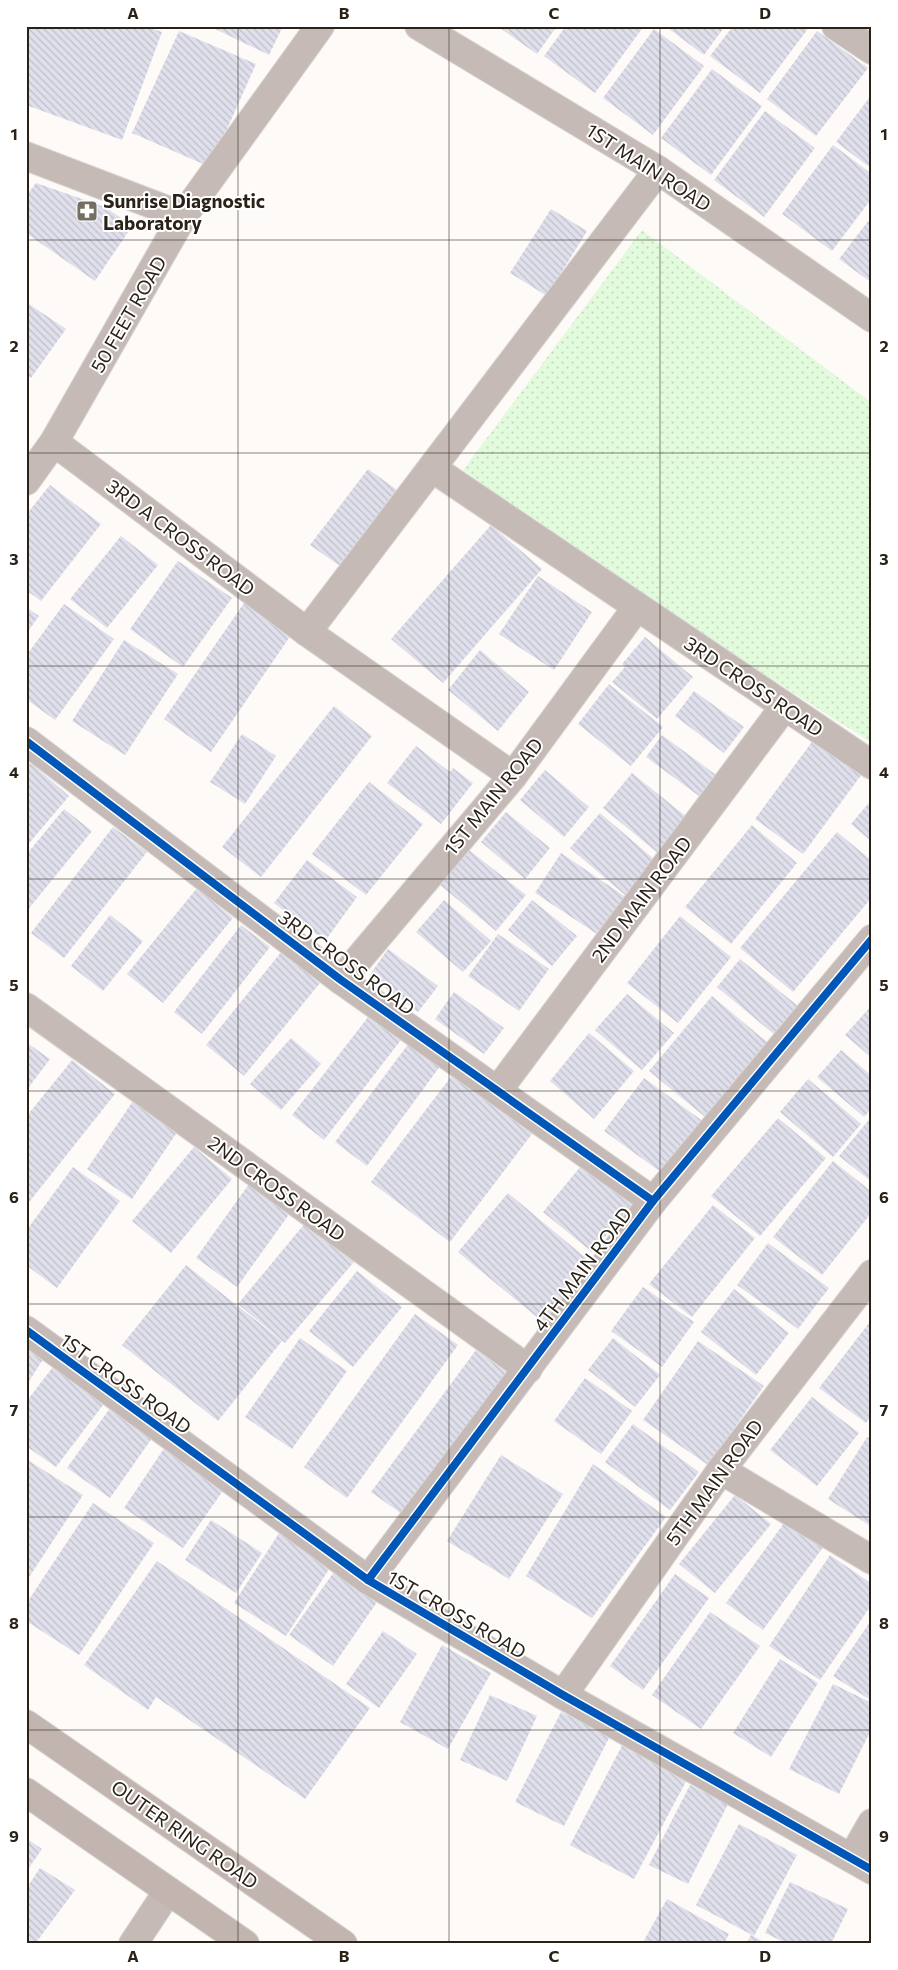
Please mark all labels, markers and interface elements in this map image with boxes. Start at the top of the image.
text: A [127,3,139,22]
text: B [339,3,350,22]
text: C [549,3,560,22]
text: D [759,3,771,22]
street label: 1ST MAIN ROAD [582,118,716,216]
text: 1 [10,124,18,143]
text: 1 [880,124,888,143]
place label: Sunrise Diagnostic Laboratory [103,189,265,234]
pharmacy icon: Sunrise Diagnostic Laboratory [75,199,99,223]
street label: 50 FEET ROAD [85,252,171,376]
text: 2 [9,336,19,355]
text: 2 [879,336,889,355]
street label: 3RD A CROSS ROAD [102,474,260,600]
text: 3 [9,549,19,568]
text: 3 [879,549,889,568]
street label: 3RD CROSS ROAD [680,631,828,741]
street label: 1ST MAIN ROAD [439,733,547,859]
text: 4 [9,762,19,781]
text: 4 [879,762,889,781]
street label: 2ND MAIN ROAD [586,832,696,966]
street label: 3RD CROSS ROAD [274,905,420,1019]
text: 5 [9,975,19,994]
text: 5 [879,975,889,994]
street label: 2ND CROSS ROAD [204,1131,350,1245]
text: 6 [9,1187,19,1206]
text: 6 [879,1187,889,1206]
street label: 4TH MAIN ROAD [528,1202,636,1336]
street label: 1ST CROSS ROAD [56,1328,196,1438]
text: 7 [10,1400,19,1419]
text: 7 [880,1400,889,1419]
street label: 5TH MAIN ROAD [661,1415,767,1549]
street label: 1ST CROSS ROAD [384,1565,530,1663]
text: 8 [9,1613,19,1632]
text: 8 [879,1613,889,1632]
street label: OUTER RING ROAD [107,1775,263,1893]
text: 9 [9,1826,19,1845]
text: 9 [879,1826,889,1845]
text: A [127,1946,139,1965]
text: B [339,1946,350,1965]
text: C [549,1946,560,1965]
text: D [759,1946,771,1965]

